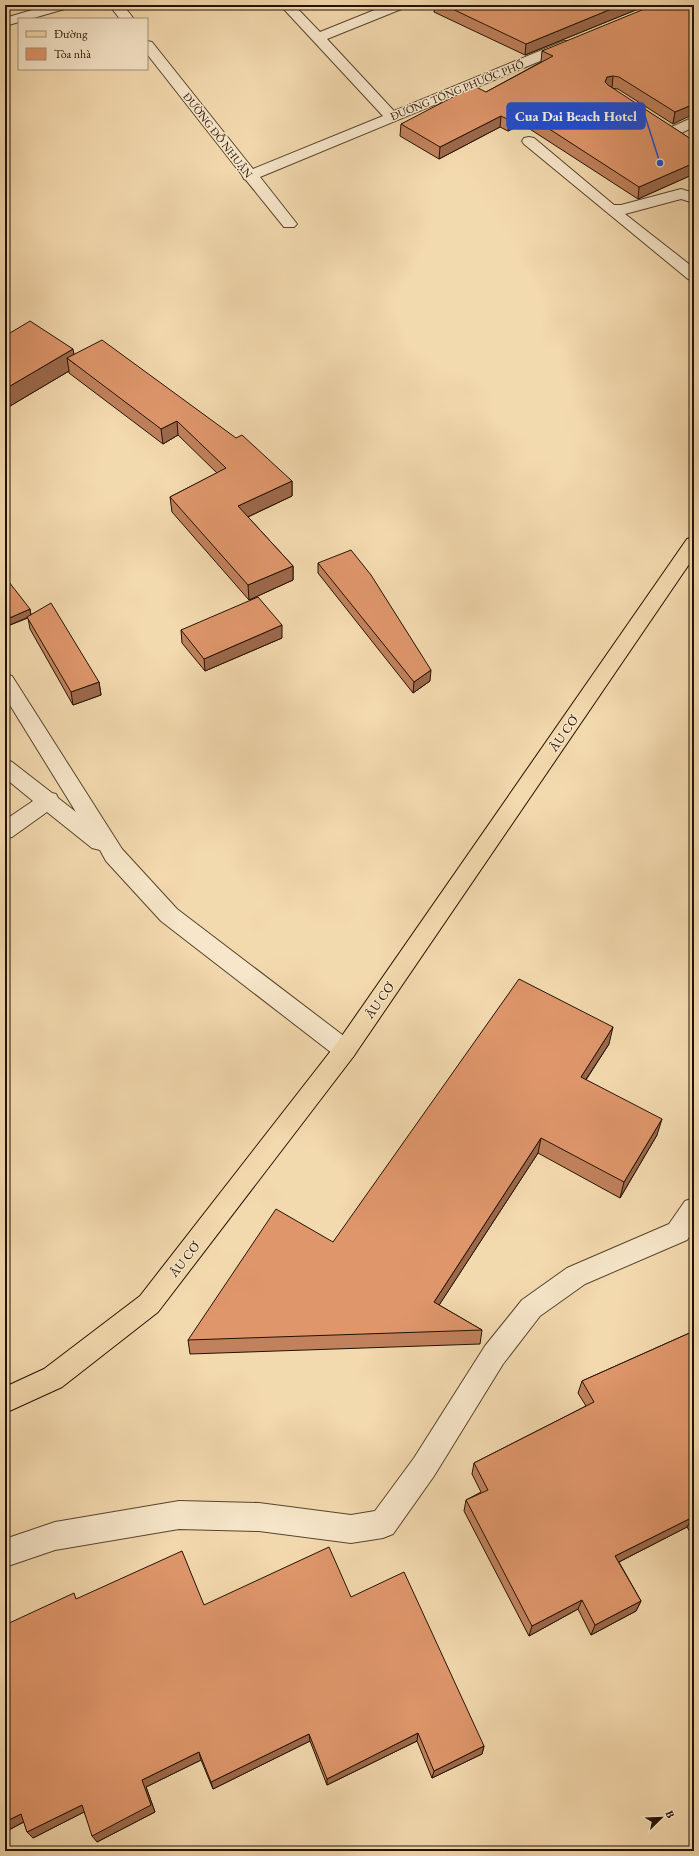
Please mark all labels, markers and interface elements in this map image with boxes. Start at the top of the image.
legend [18,18,148,70]
text: Đường [54,26,88,42]
text: Tòa nhà [54,46,91,62]
street label: ĐƯỜNG TỐNG PHƯỚC PHỔ [388,57,526,123]
street label: ĐƯỜNG ĐỖ NHUẬN [180,89,257,181]
callout: Cua Dai Beach Hotel [507,103,645,129]
text: Cua Dai Beach Hotel [515,107,637,125]
street label: ÂU CƠ [544,711,583,756]
street label: ÂU CƠ [360,978,399,1023]
street label: ÂU CƠ [165,1237,204,1281]
north arrow [641,1798,681,1838]
text: B [662,1808,678,1820]

